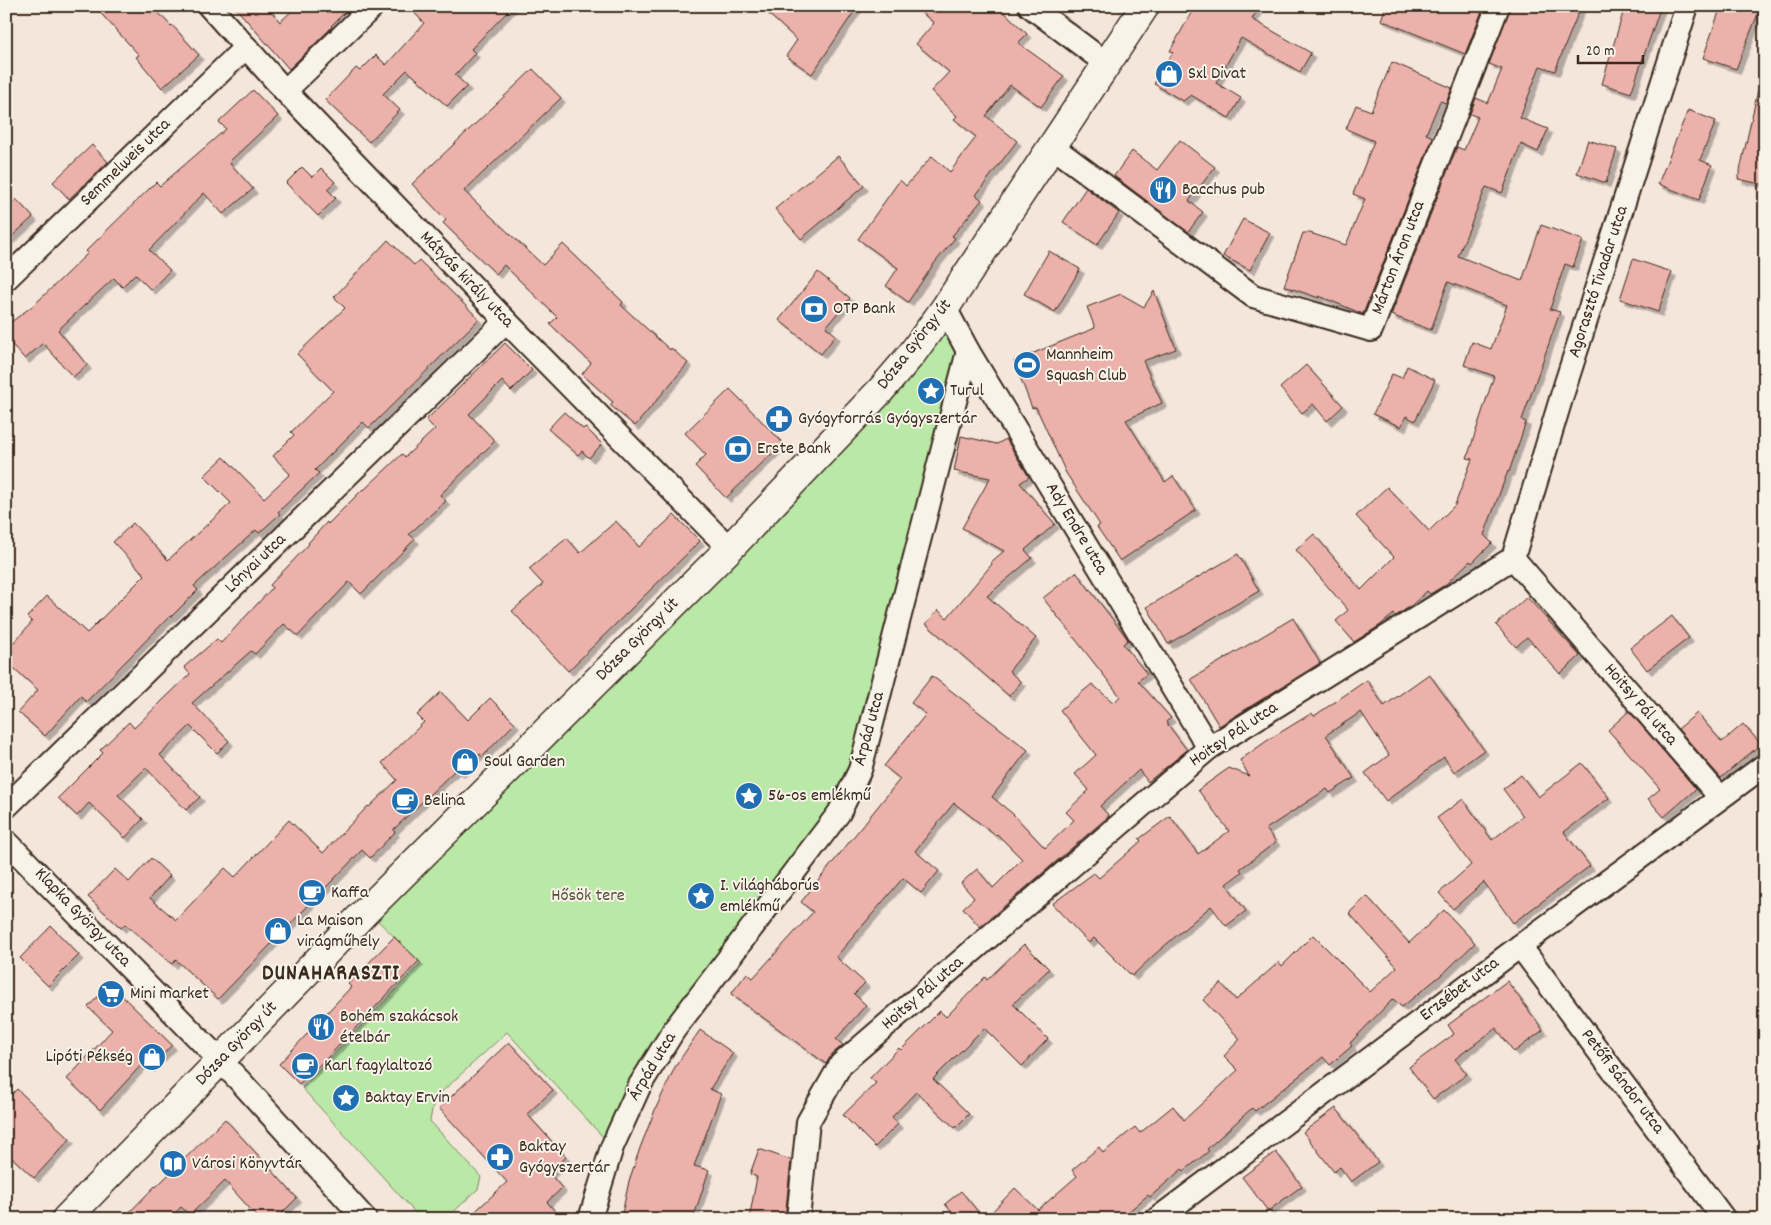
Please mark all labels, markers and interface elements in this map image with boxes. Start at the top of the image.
scale bar [1578,32,1644,64]
text: 20 m [1586,41,1614,63]
shop icon: Sxl Divat [1154,59,1184,89]
place label: Sxl Divat [1188,62,1247,87]
street label: Semmelweis utca [75,113,177,213]
restaurant icon: Bacchus pub [1148,175,1178,205]
place label: Bacchus pub [1182,178,1265,203]
street label: Márton Áron utca [1366,197,1432,318]
street label: Agorasztó Tivadar utca [1563,202,1636,361]
street label: Mátyás király utca [413,226,519,334]
bank icon: OTP Bank [799,294,829,324]
street label: Dózsa György út [872,294,959,396]
place label: OTP Bank [833,297,896,322]
place label: Mannheim Squash Club [1046,343,1127,389]
sports icon: Mannheim Squash Club [1012,350,1042,380]
place icon: Turul [916,376,946,406]
place label: Turul [950,379,984,404]
pharmacy icon: Gyógyforrás Gyógyszertár [764,404,794,434]
place label: Gyógyforrás Gyógyszertár [798,407,977,432]
bank icon: Erste Bank [723,434,753,464]
place label: Erste Bank [757,437,831,462]
street label: Ady Endre utca [1039,478,1114,580]
street label: Lónyai utca [220,528,293,600]
street label: Dózsa György út [591,592,686,687]
street label: Hoitsy Pál utca [1597,658,1683,752]
street label: Árpád utca [848,689,892,769]
street label: Hoitsy Pál utca [1185,696,1284,774]
shop icon: Soul Garden [450,747,480,777]
place label: Soul Garden [484,750,565,775]
place icon: 56-os emlékmű [734,781,764,811]
place label: 56-os emlékmű [768,784,871,809]
cafe icon: Belina [390,786,420,816]
place label: Belina [424,789,465,814]
street label: Klapka György utca [28,863,136,974]
place label: I. világháborús emlékmű [720,874,820,920]
cafe icon: Kaffa [297,878,327,908]
place label: Kaffa [331,881,369,906]
place icon: I. világháborús emlékmű [686,881,716,911]
park label: Hősök tere [551,884,625,909]
place label: La Maison virágműhely [297,909,380,955]
shop icon: La Maison virágműhely [263,916,293,946]
street label: Hoitsy Pál utca [876,951,970,1037]
street label: Erzsébet utca [1415,952,1505,1028]
district label: DUNAHARASZTI [262,959,400,990]
supermarket icon: Mini market [96,979,126,1009]
place label: Mini market [130,982,209,1007]
street label: Dózsa György út [190,996,284,1092]
place label: Bohém szakácsok ételbár [340,1005,458,1051]
restaurant icon: Bohém szakácsok ételbár [306,1012,336,1042]
street label: Petőfi Sándor utca [1574,1024,1670,1140]
street label: Árpád utca [623,1028,684,1106]
shop icon: Lipóti Pékség [137,1042,167,1072]
place label: Lipóti Pékség [45,1045,133,1070]
cafe icon: Karl fagylaltozó [290,1051,320,1081]
place label: Karl fagylaltozó [324,1054,432,1079]
place icon: Baktay Ervin [331,1083,361,1113]
place label: Baktay Ervin [365,1086,450,1111]
place label: Baktay Gyógyszertár [519,1135,610,1181]
pharmacy icon: Baktay Gyógyszertár [485,1142,515,1172]
library icon: Városi Könyvtár [158,1149,188,1179]
place label: Városi Könyvtár [192,1152,301,1177]

